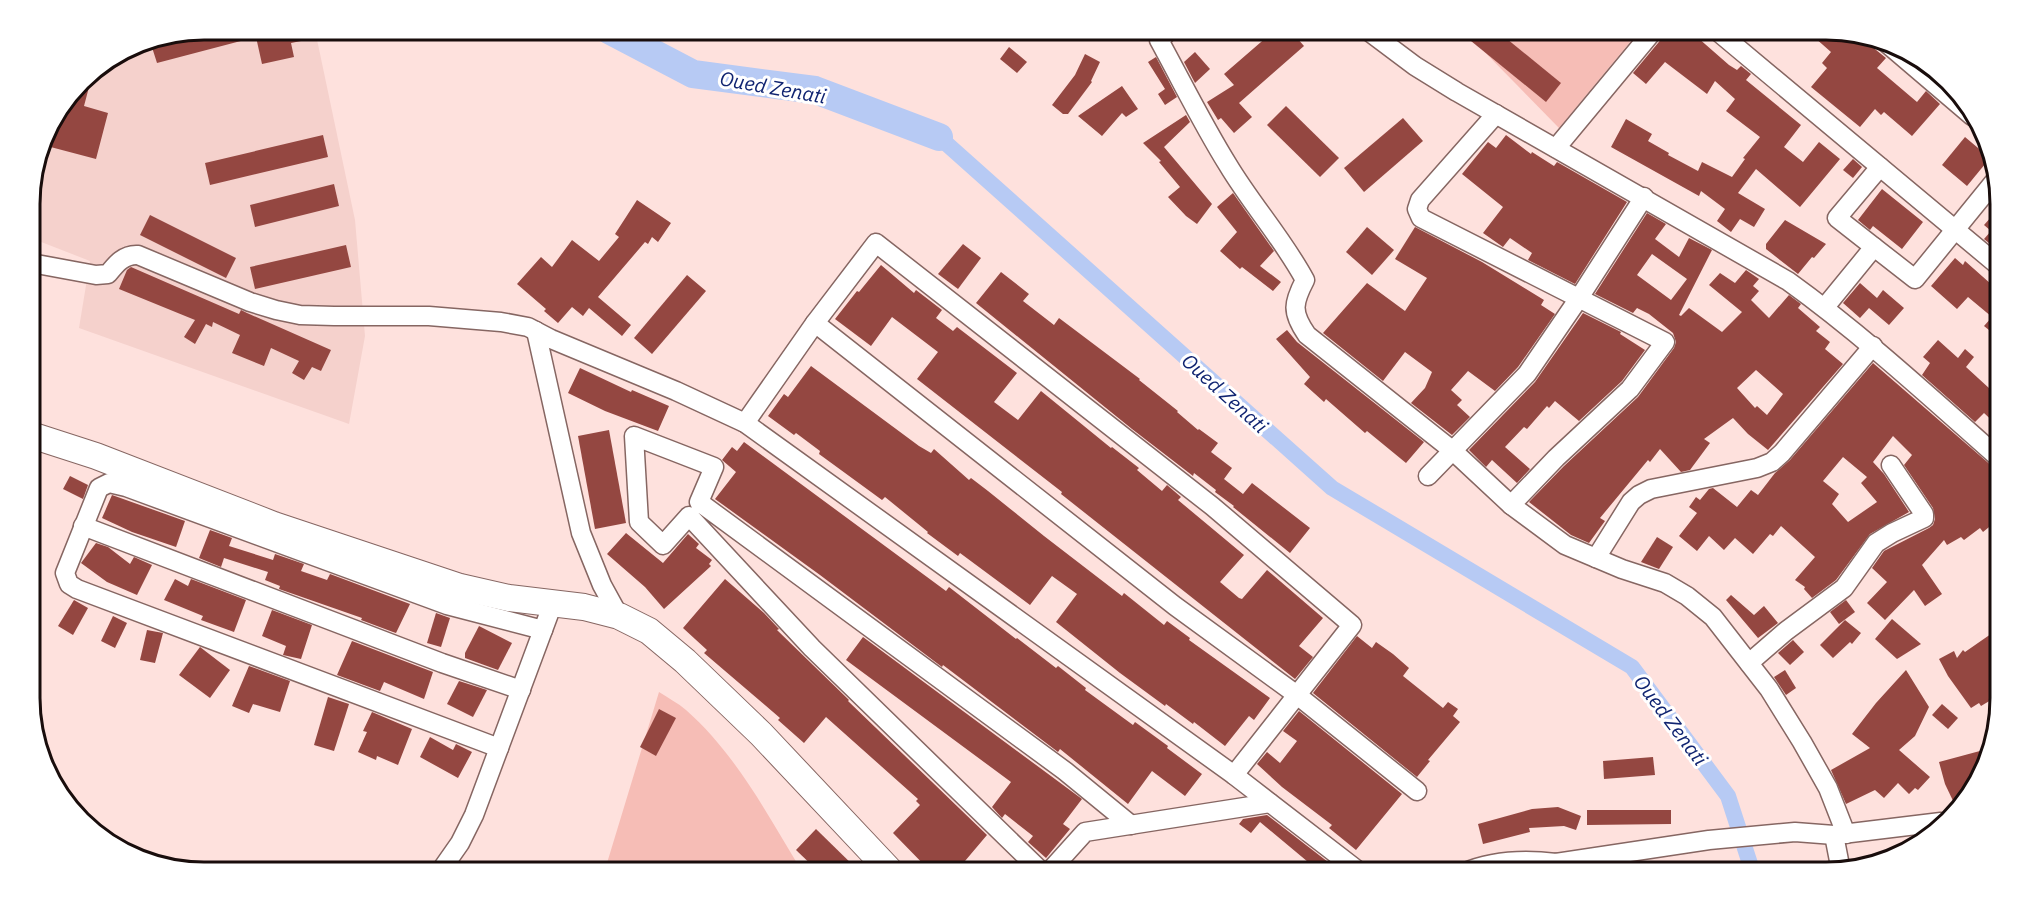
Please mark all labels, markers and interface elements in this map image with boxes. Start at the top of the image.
water label: Oued Zenati [718,64,829,110]
water label: Oued Zenati [1176,347,1274,439]
water label: Oued Zenati [1628,669,1714,771]

